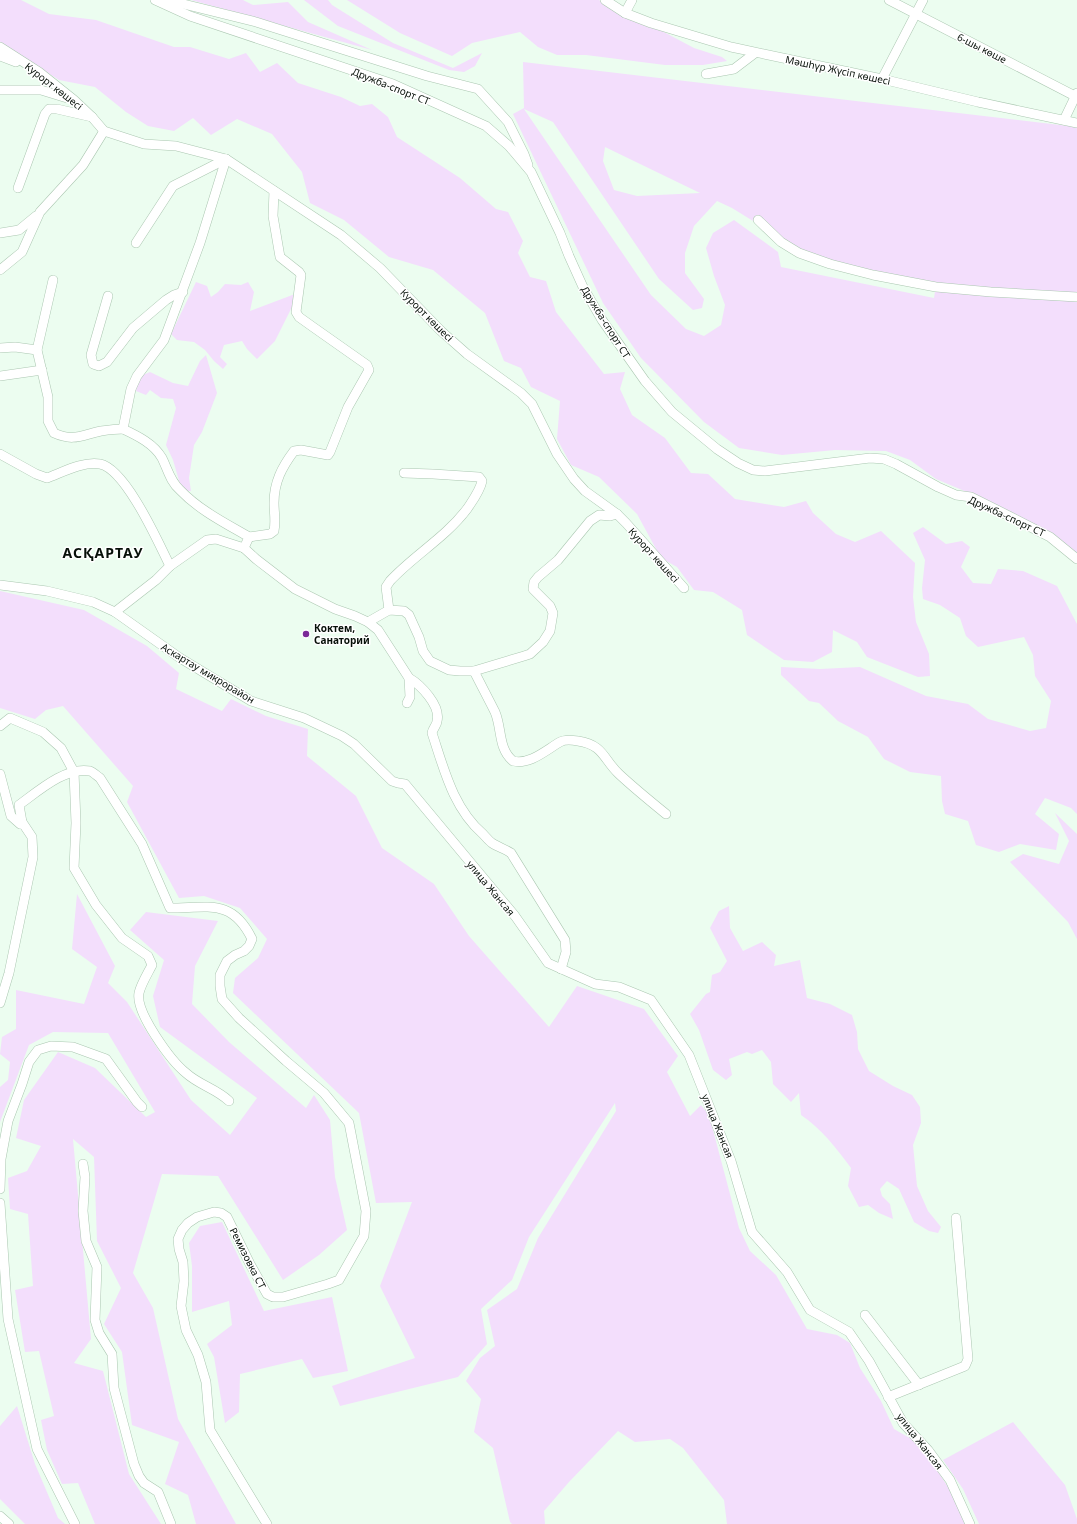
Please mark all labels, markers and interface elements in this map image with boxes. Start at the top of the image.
street label: 6-шы көше [955,30,1010,67]
street label: Мәшhүр Жүсіп көшесі [784,52,892,88]
street label: Курорт көшесі [22,59,86,113]
street label: Дружба-спорт СТ [350,64,432,108]
street label: Дружба-спорт СТ [578,283,634,361]
street label: Курорт көшесі [397,285,457,345]
street label: Дружба-спорт СТ [967,492,1048,540]
street label: Курорт көшесі [626,524,682,586]
district label: АСҚАРТАУ [63,543,144,562]
place label: Коктем, Санаторий [314,621,370,647]
marker: Коктем, Санаторий [301,629,311,639]
street label: Аскартау микрорайон [159,639,257,707]
street label: улица Жансая [464,858,518,918]
street label: улица Жансая [699,1092,737,1160]
street label: Ремизовка СТ [227,1225,270,1291]
street label: улица Жансая [894,1410,946,1472]

